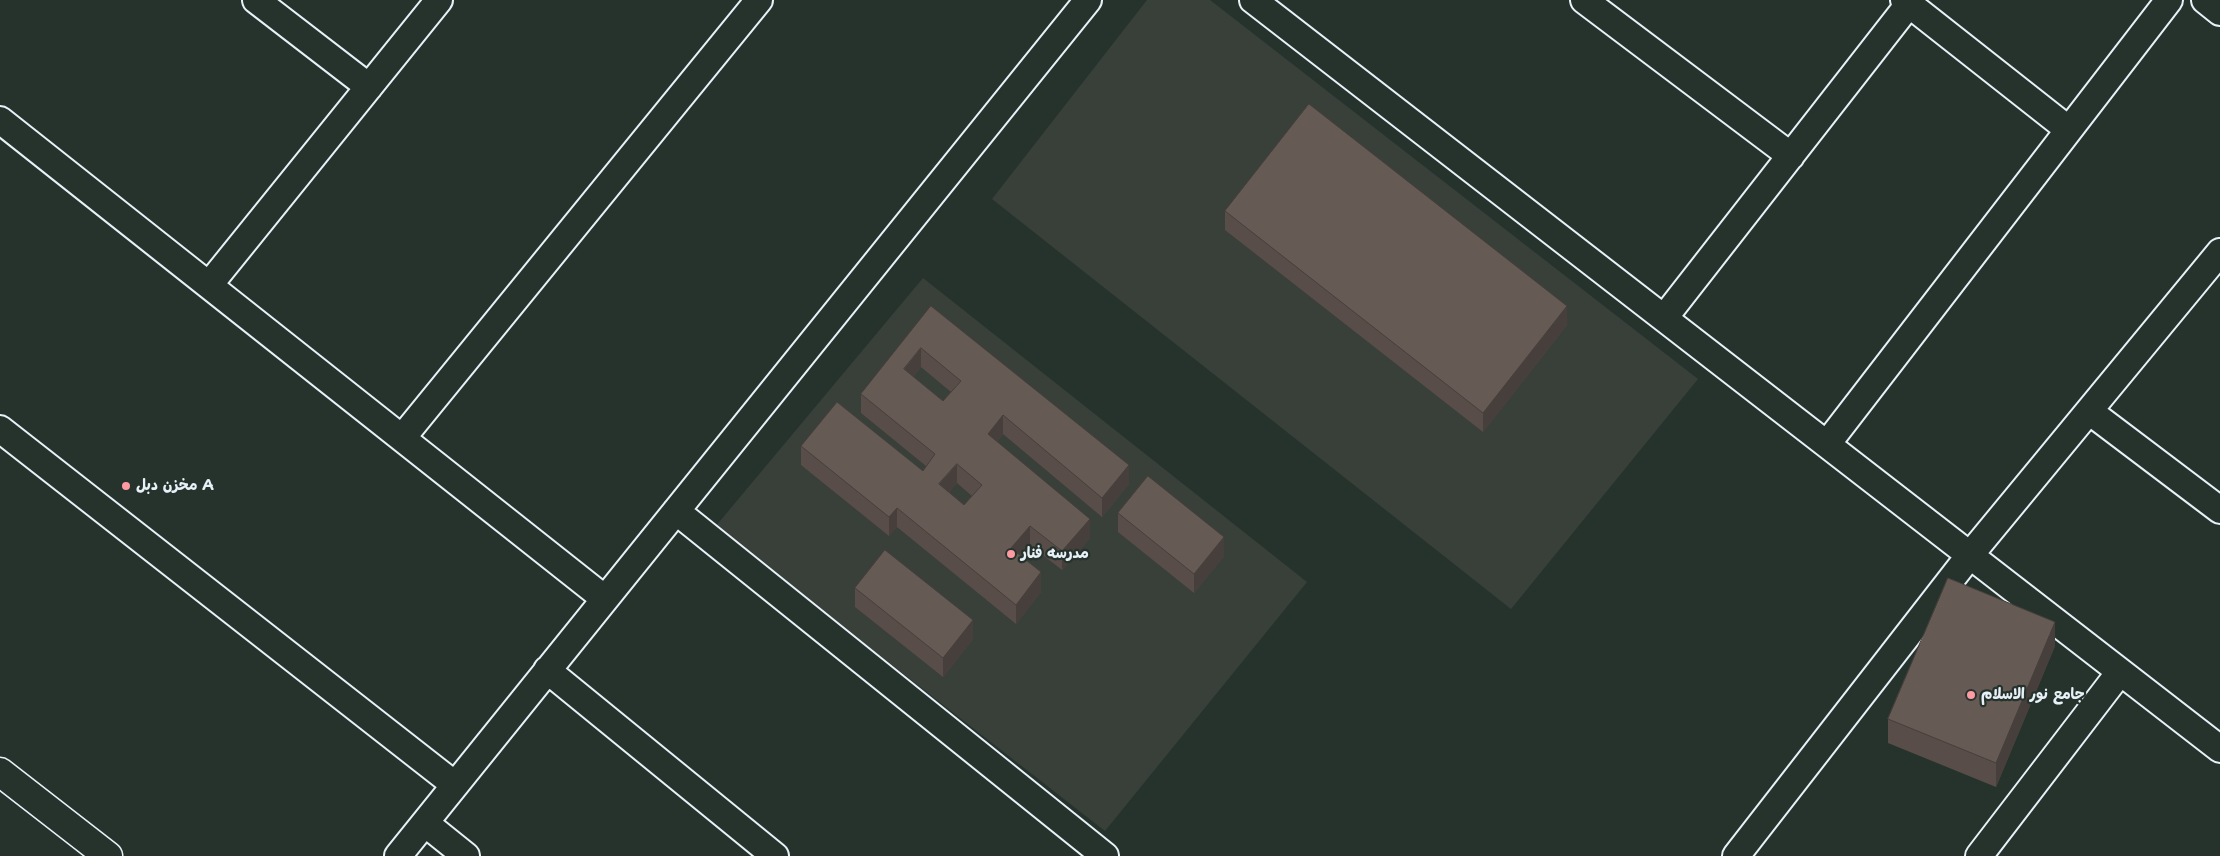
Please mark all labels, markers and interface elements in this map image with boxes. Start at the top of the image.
place label: مخزن دبل A [136,477,214,495]
marker: مخزن دبل A [120,480,132,492]
place label: مدرسه فنار [1021,545,1089,563]
marker: مدرسه فنار [1005,548,1017,560]
place label: جامع نور الاسلام [1981,686,2085,704]
marker: جامع نور الاسلام [1965,689,1977,701]

